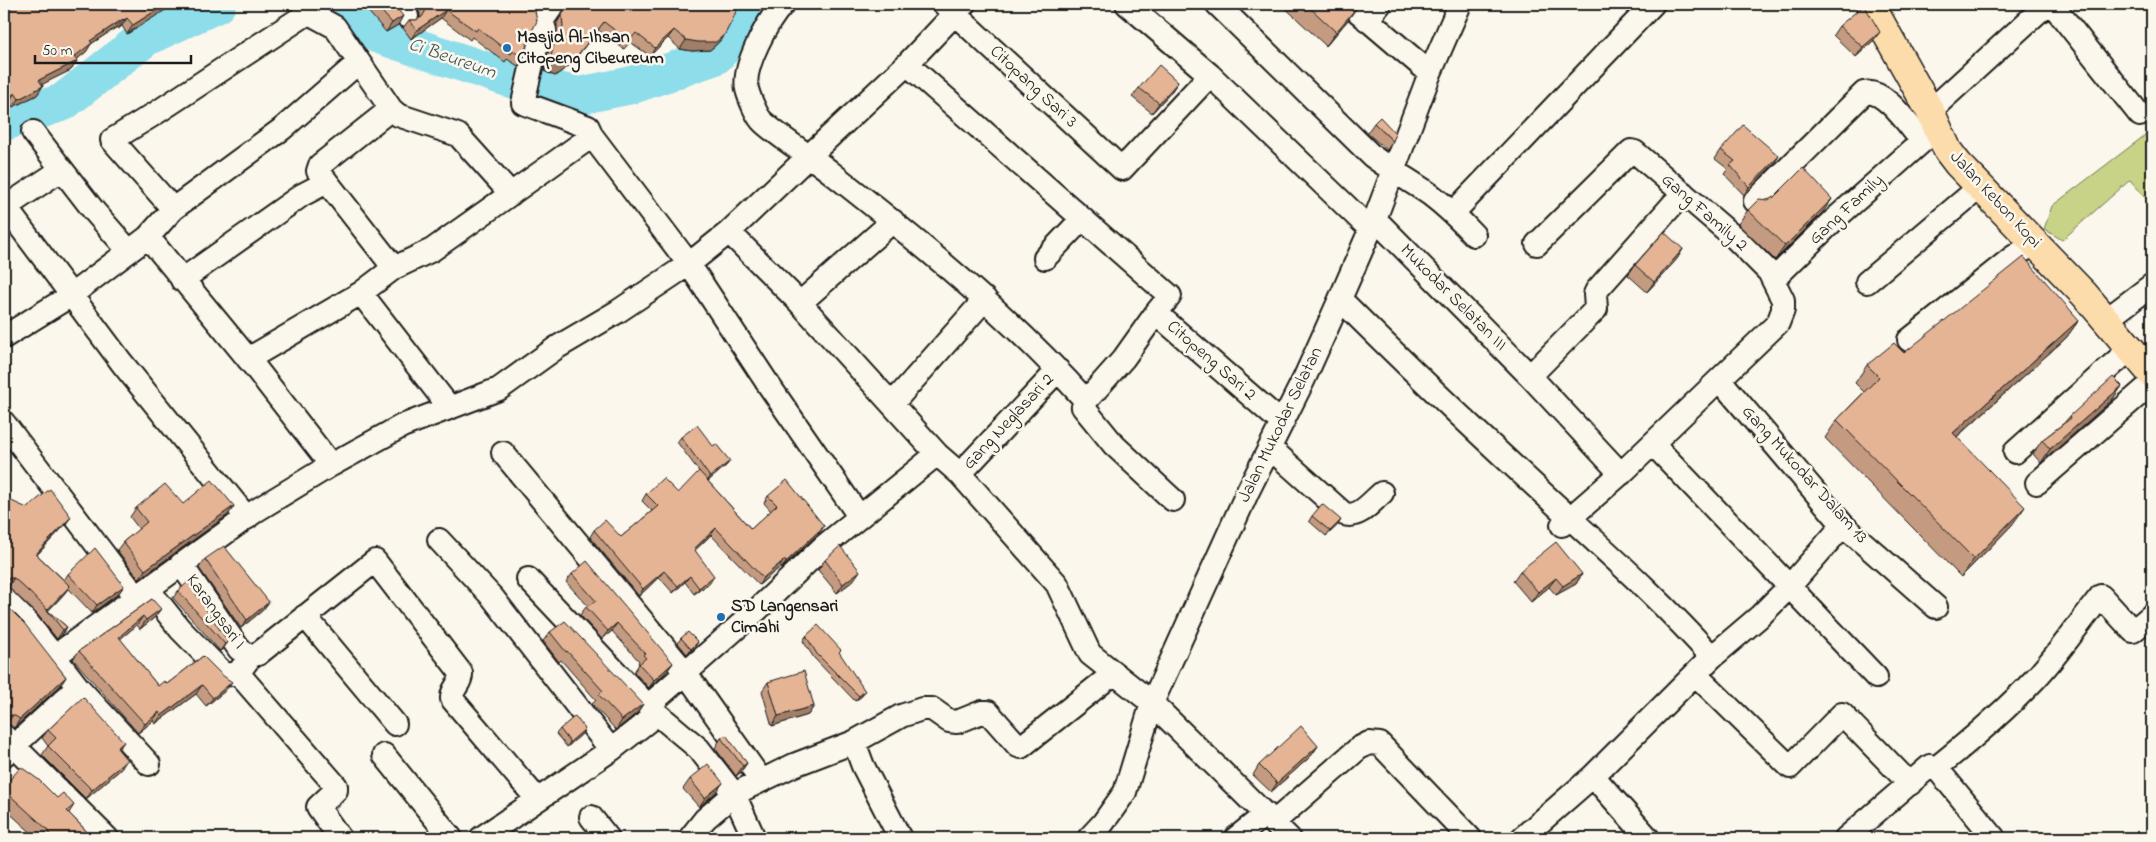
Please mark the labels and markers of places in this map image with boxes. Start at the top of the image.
place label: Masjid Al-Ihsan Citopeng Cibeureum [517,25,664,73]
marker: Masjid Al-Ihsan Citopeng Cibeureum [501,42,513,54]
place label: SD Langensari Cimahi [731,594,838,641]
marker: SD Langensari Cimahi [715,611,727,623]

